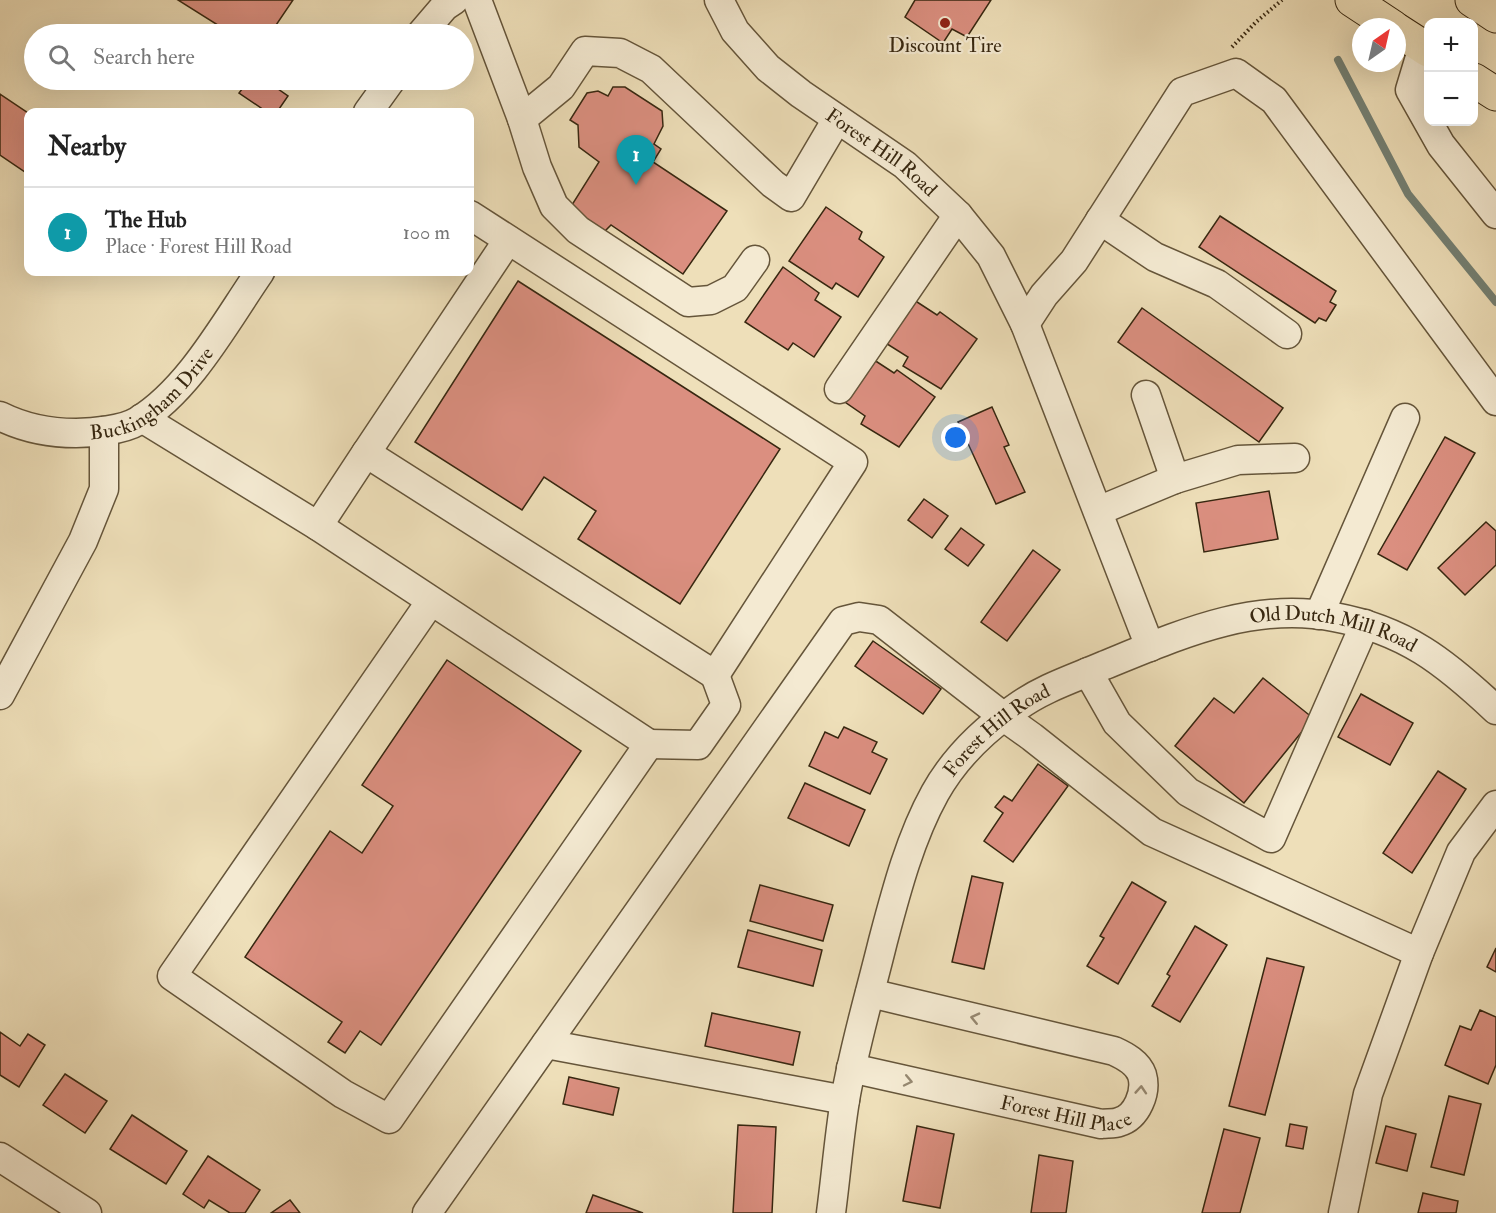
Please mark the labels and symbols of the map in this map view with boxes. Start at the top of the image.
marker: Discount Tire [938,16,952,30]
north arrow [1352,18,1406,72]
place label: Discount Tire [888,33,1002,58]
street label: Forest Hill Road [821,103,943,202]
pin: 1 [616,136,656,185]
street label: Buckingham Drive [89,342,219,445]
your location [941,423,970,452]
street label: Old Dutch Mill Road [1248,601,1422,658]
street label: Forest Hill Road [938,678,1054,782]
one-way arrow [971,1012,981,1025]
one-way arrow [903,1074,913,1087]
one-way arrow [1135,1085,1148,1094]
street label: Forest Hill Place [998,1090,1137,1137]

